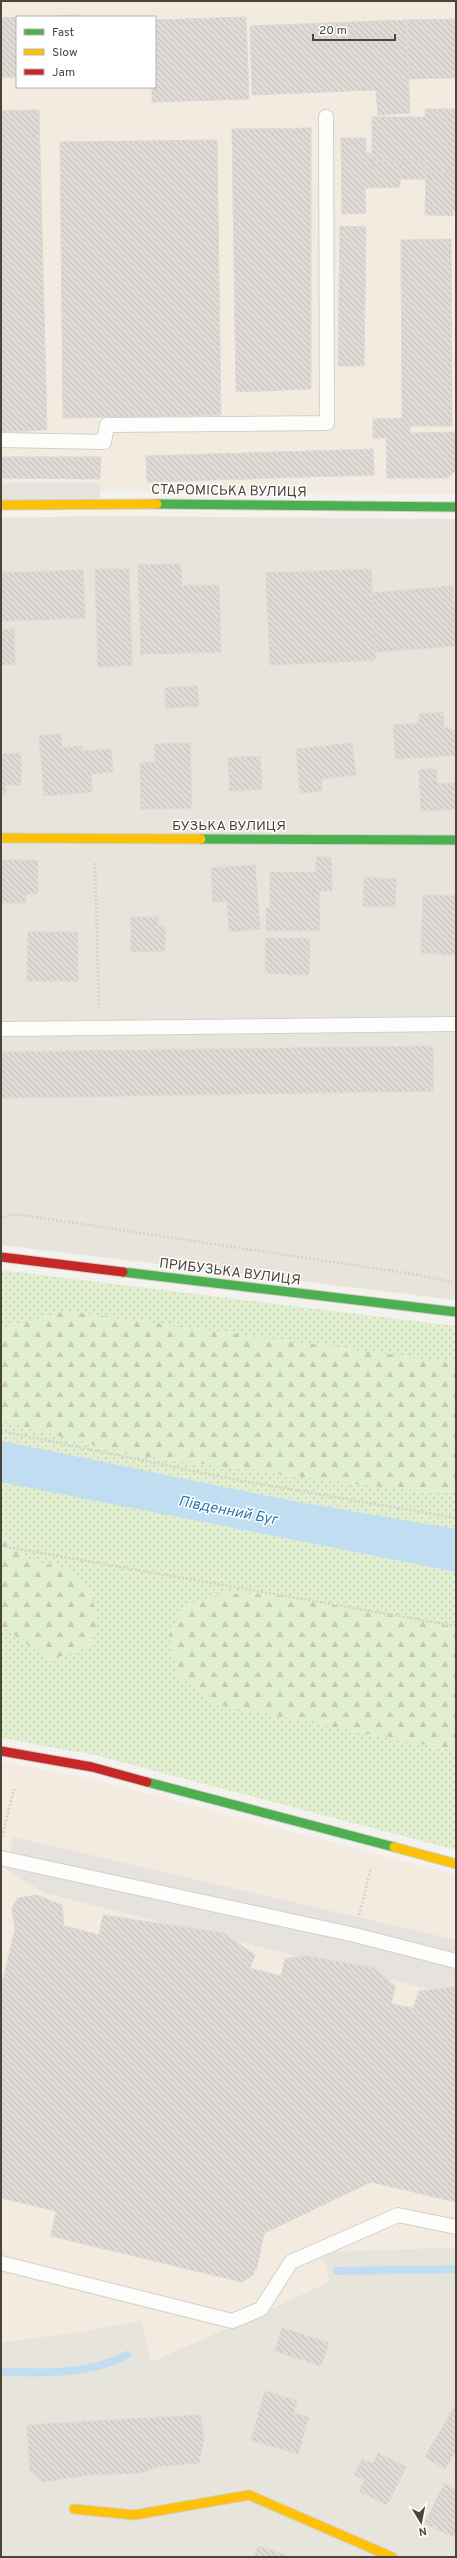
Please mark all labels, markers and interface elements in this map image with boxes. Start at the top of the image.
legend [16,16,156,88]
scale bar [313,16,395,42]
text: 20 m [319,23,347,39]
text: Fast [52,25,74,41]
text: Slow [52,45,78,61]
text: Jam [52,65,75,81]
street label: СТАРОМІСЬКА ВУЛИЦЯ [151,482,307,501]
street label: БУЗЬКА ВУЛИЦЯ [172,818,286,835]
street label: ПРИБУЗЬКА ВУЛИЦЯ [158,1255,302,1290]
water label: Південний Буг [177,1493,281,1531]
north arrow [401,2502,441,2542]
text: N [417,2523,428,2538]

